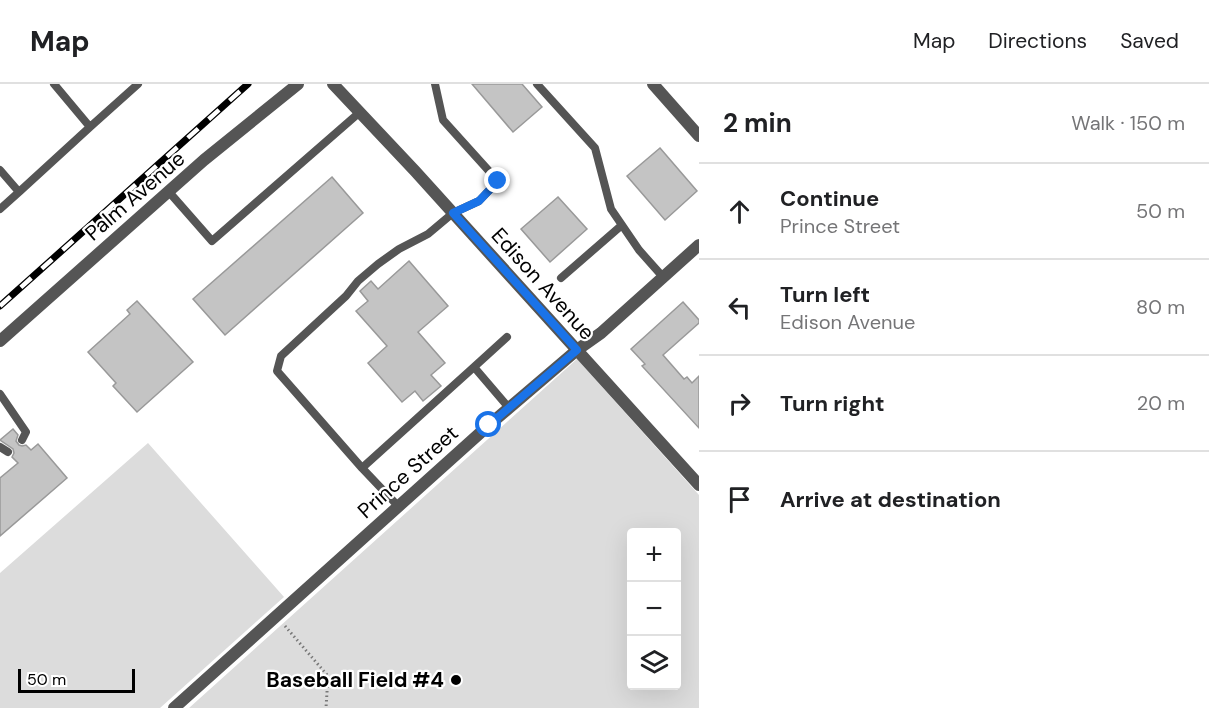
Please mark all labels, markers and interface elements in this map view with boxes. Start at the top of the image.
text: Map [30,23,90,60]
text: Map [913,27,955,55]
text: Directions [988,27,1087,55]
text: Saved [1120,27,1179,55]
text: 2 min [723,106,792,140]
text: Walk · 150 m [1071,110,1185,136]
street label: Palm Avenue [79,145,191,247]
route end [484,167,510,193]
text: Continue [780,184,879,213]
icon: ahead [723,195,756,228]
text: 50 m [1136,198,1185,224]
text: Prince Street [780,213,900,239]
street label: Edison Avenue [485,222,601,346]
text: Turn left [780,280,870,309]
icon: left [723,291,756,324]
text: 80 m [1136,294,1185,320]
text: Edison Avenue [780,309,915,335]
icon: right [723,387,756,420]
text: Turn right [780,389,885,418]
text: 20 m [1137,390,1185,416]
route start [475,411,501,437]
street label: Prince Street [352,419,464,525]
icon: arrive [723,483,756,516]
text: Arrive at destination [780,485,1001,514]
map controls [627,528,681,690]
button: + [627,528,681,582]
button: − [627,582,681,636]
button: layers [627,636,681,690]
scale bar [18,666,135,694]
place label: Baseball Field #4 [266,666,444,694]
text: 50 m [27,669,66,690]
marker: Baseball Field #4 [449,673,463,687]

